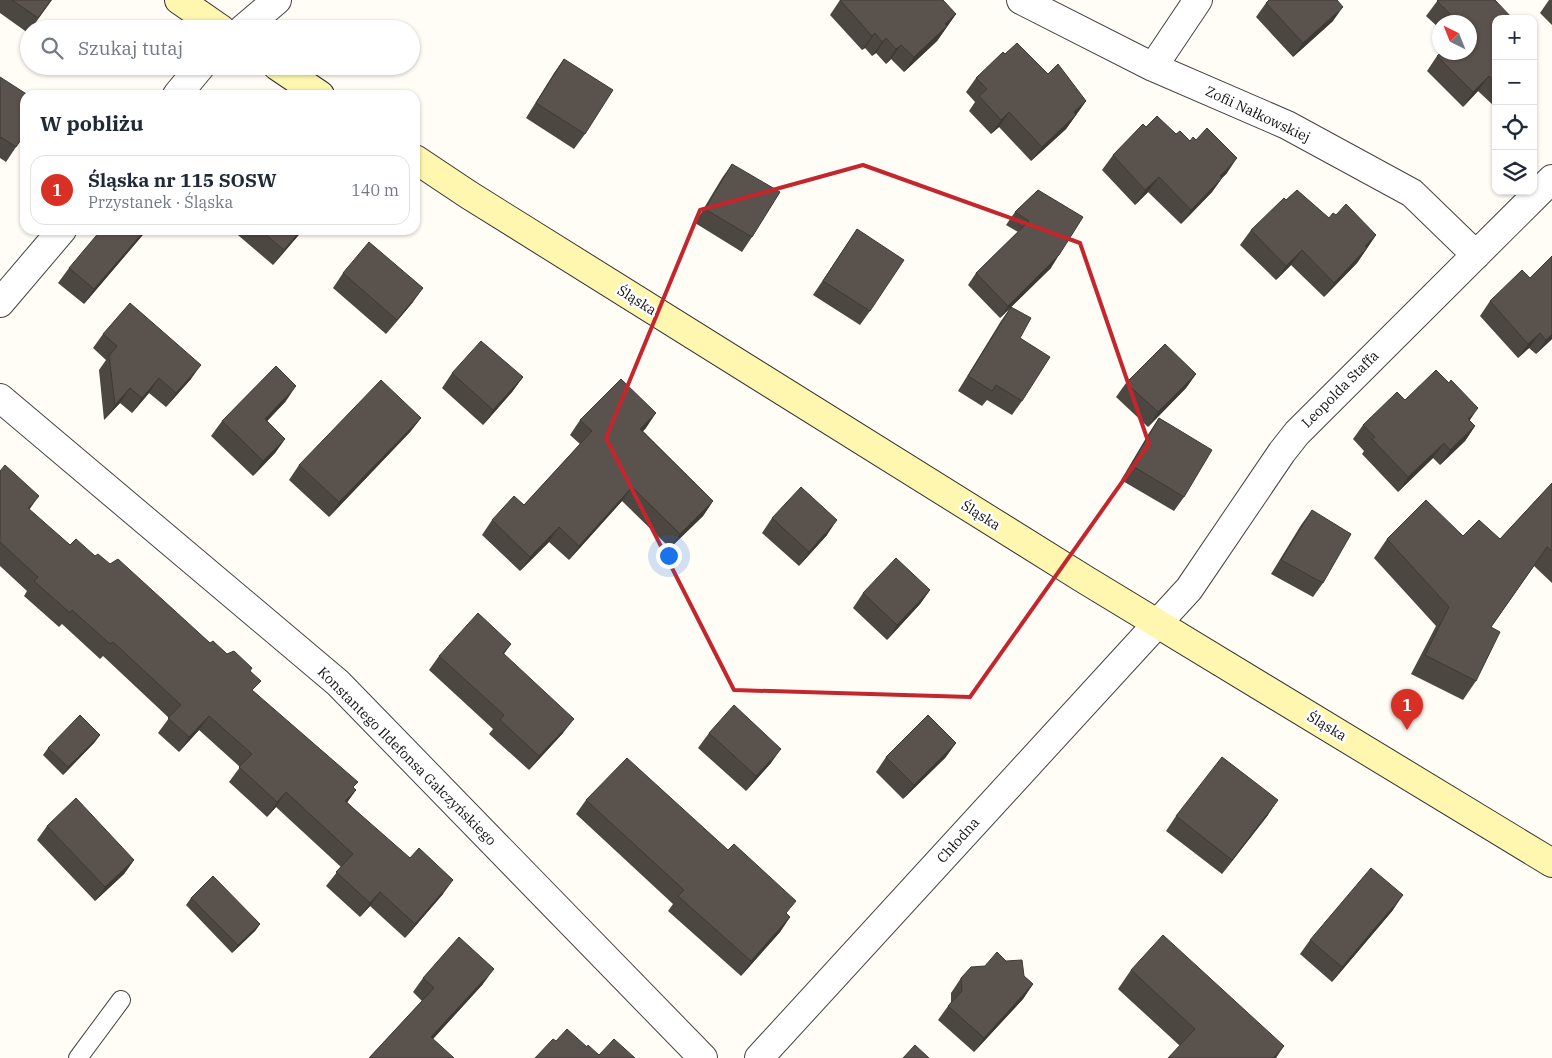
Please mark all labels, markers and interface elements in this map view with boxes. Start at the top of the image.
north arrow [1432,15,1477,60]
map controls [1492,15,1537,195]
button: + [1492,15,1537,60]
search box [20,20,420,75]
icon: search [38,34,66,62]
text: Szukaj tutaj [78,36,183,60]
button: − [1492,60,1537,105]
street label: Zofii Nałkowskiej [1203,82,1313,146]
button: locate [1492,105,1537,150]
text: W pobliżu [40,109,143,137]
button: layers [1492,150,1537,195]
text: Śląska nr 115 SOSW [88,168,276,192]
text: 1 [52,180,62,200]
text: 140 m [351,180,399,200]
text: Przystanek · Śląska [88,192,233,212]
street label: Śląska [614,280,661,319]
street label: Leopolda Staffa [1298,346,1383,431]
street label: Śląska [958,495,1005,534]
your location [656,543,682,569]
street label: Konstantego Ildefonsa Gałczyńskiego [314,663,500,849]
pin: 1 [1391,689,1423,730]
street label: Śląska [1304,706,1351,745]
street label: Chłodna [933,813,983,867]

